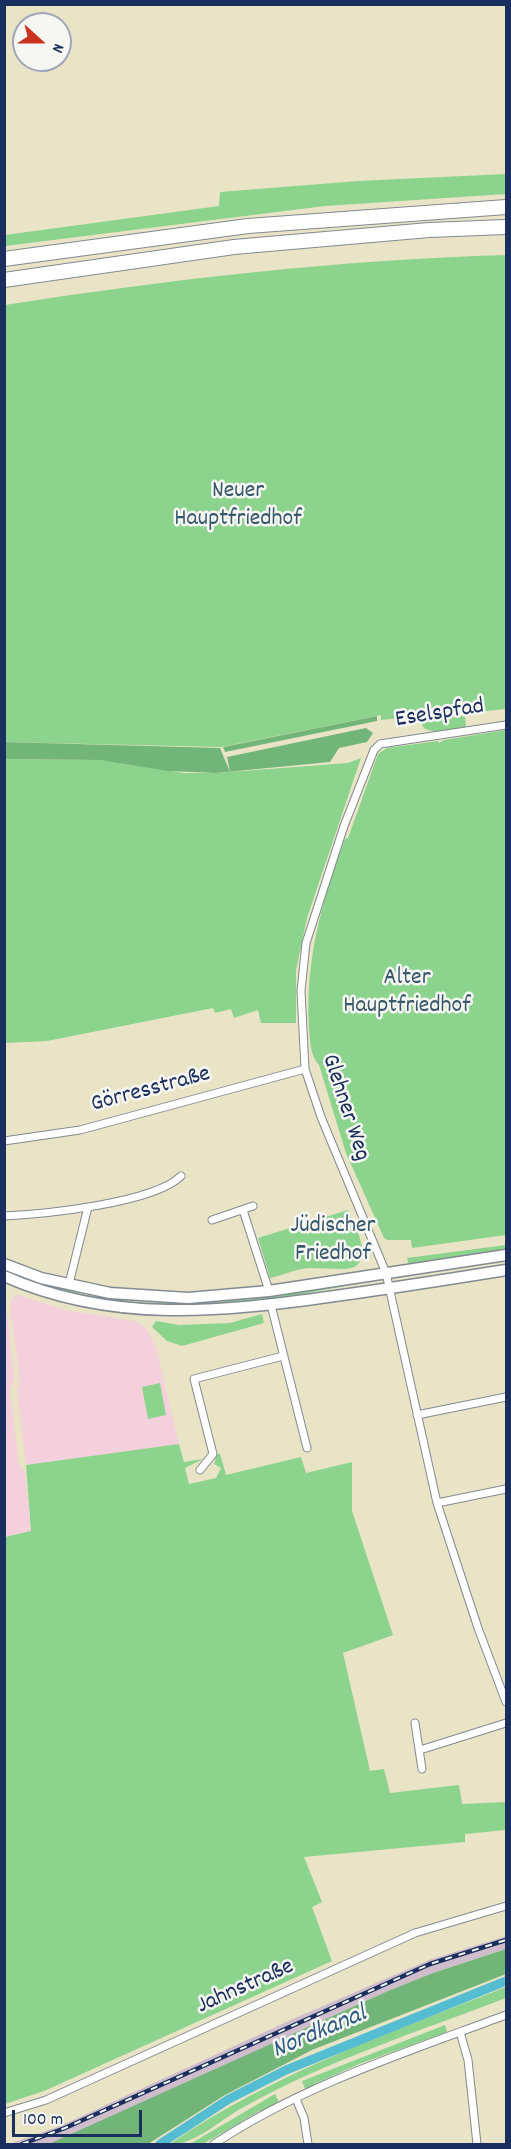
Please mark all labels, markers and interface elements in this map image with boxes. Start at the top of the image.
north arrow [12,12,72,72]
text: N [45,40,70,56]
park label: Neuer Hauptfriedhof [174,479,302,535]
street label: Eselspfad [394,694,486,736]
park label: Alter Hauptfriedhof [343,966,471,1022]
street label: Glehner Weg [313,1051,375,1165]
street label: Görresstraße [88,1061,214,1121]
park label: Jüdischer Friedhof [291,1214,375,1270]
street label: Jahnstraße [193,1954,299,2022]
water label: Nordkanal [268,2000,372,2068]
scale bar [15,2098,146,2136]
text: 100 m [23,2108,63,2133]

